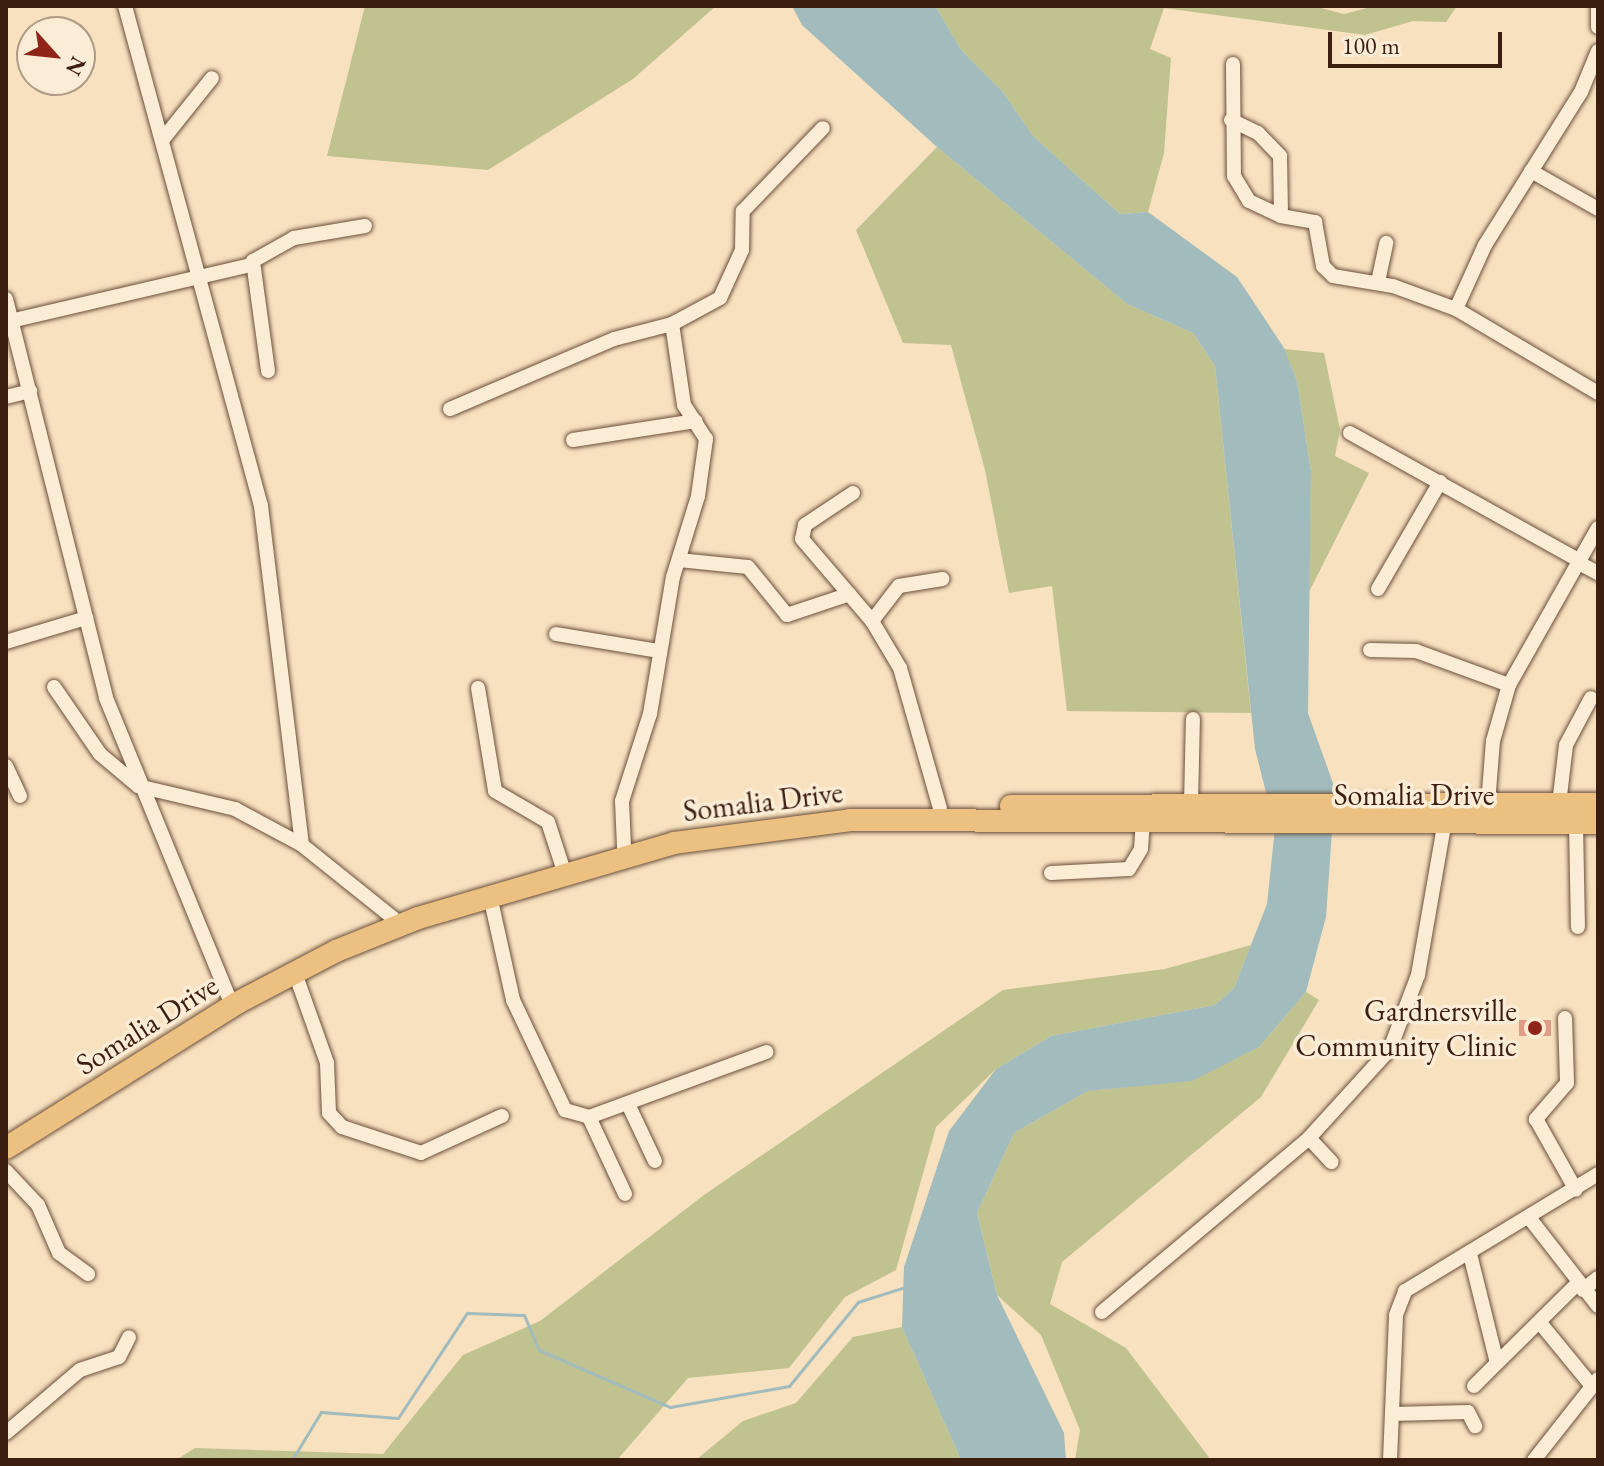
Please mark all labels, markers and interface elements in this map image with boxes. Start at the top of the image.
north arrow [16,16,96,96]
scale bar [1332,16,1506,66]
text: 100 m [1342,30,1400,61]
text: N [59,52,93,81]
street label: Somalia Drive [681,774,845,830]
street label: Somalia Drive [1334,777,1494,813]
street label: Somalia Drive [69,967,225,1083]
place label: Gardnersville Community Clinic [1295,993,1517,1064]
marker: Gardnersville Community Clinic [1524,1017,1546,1039]

